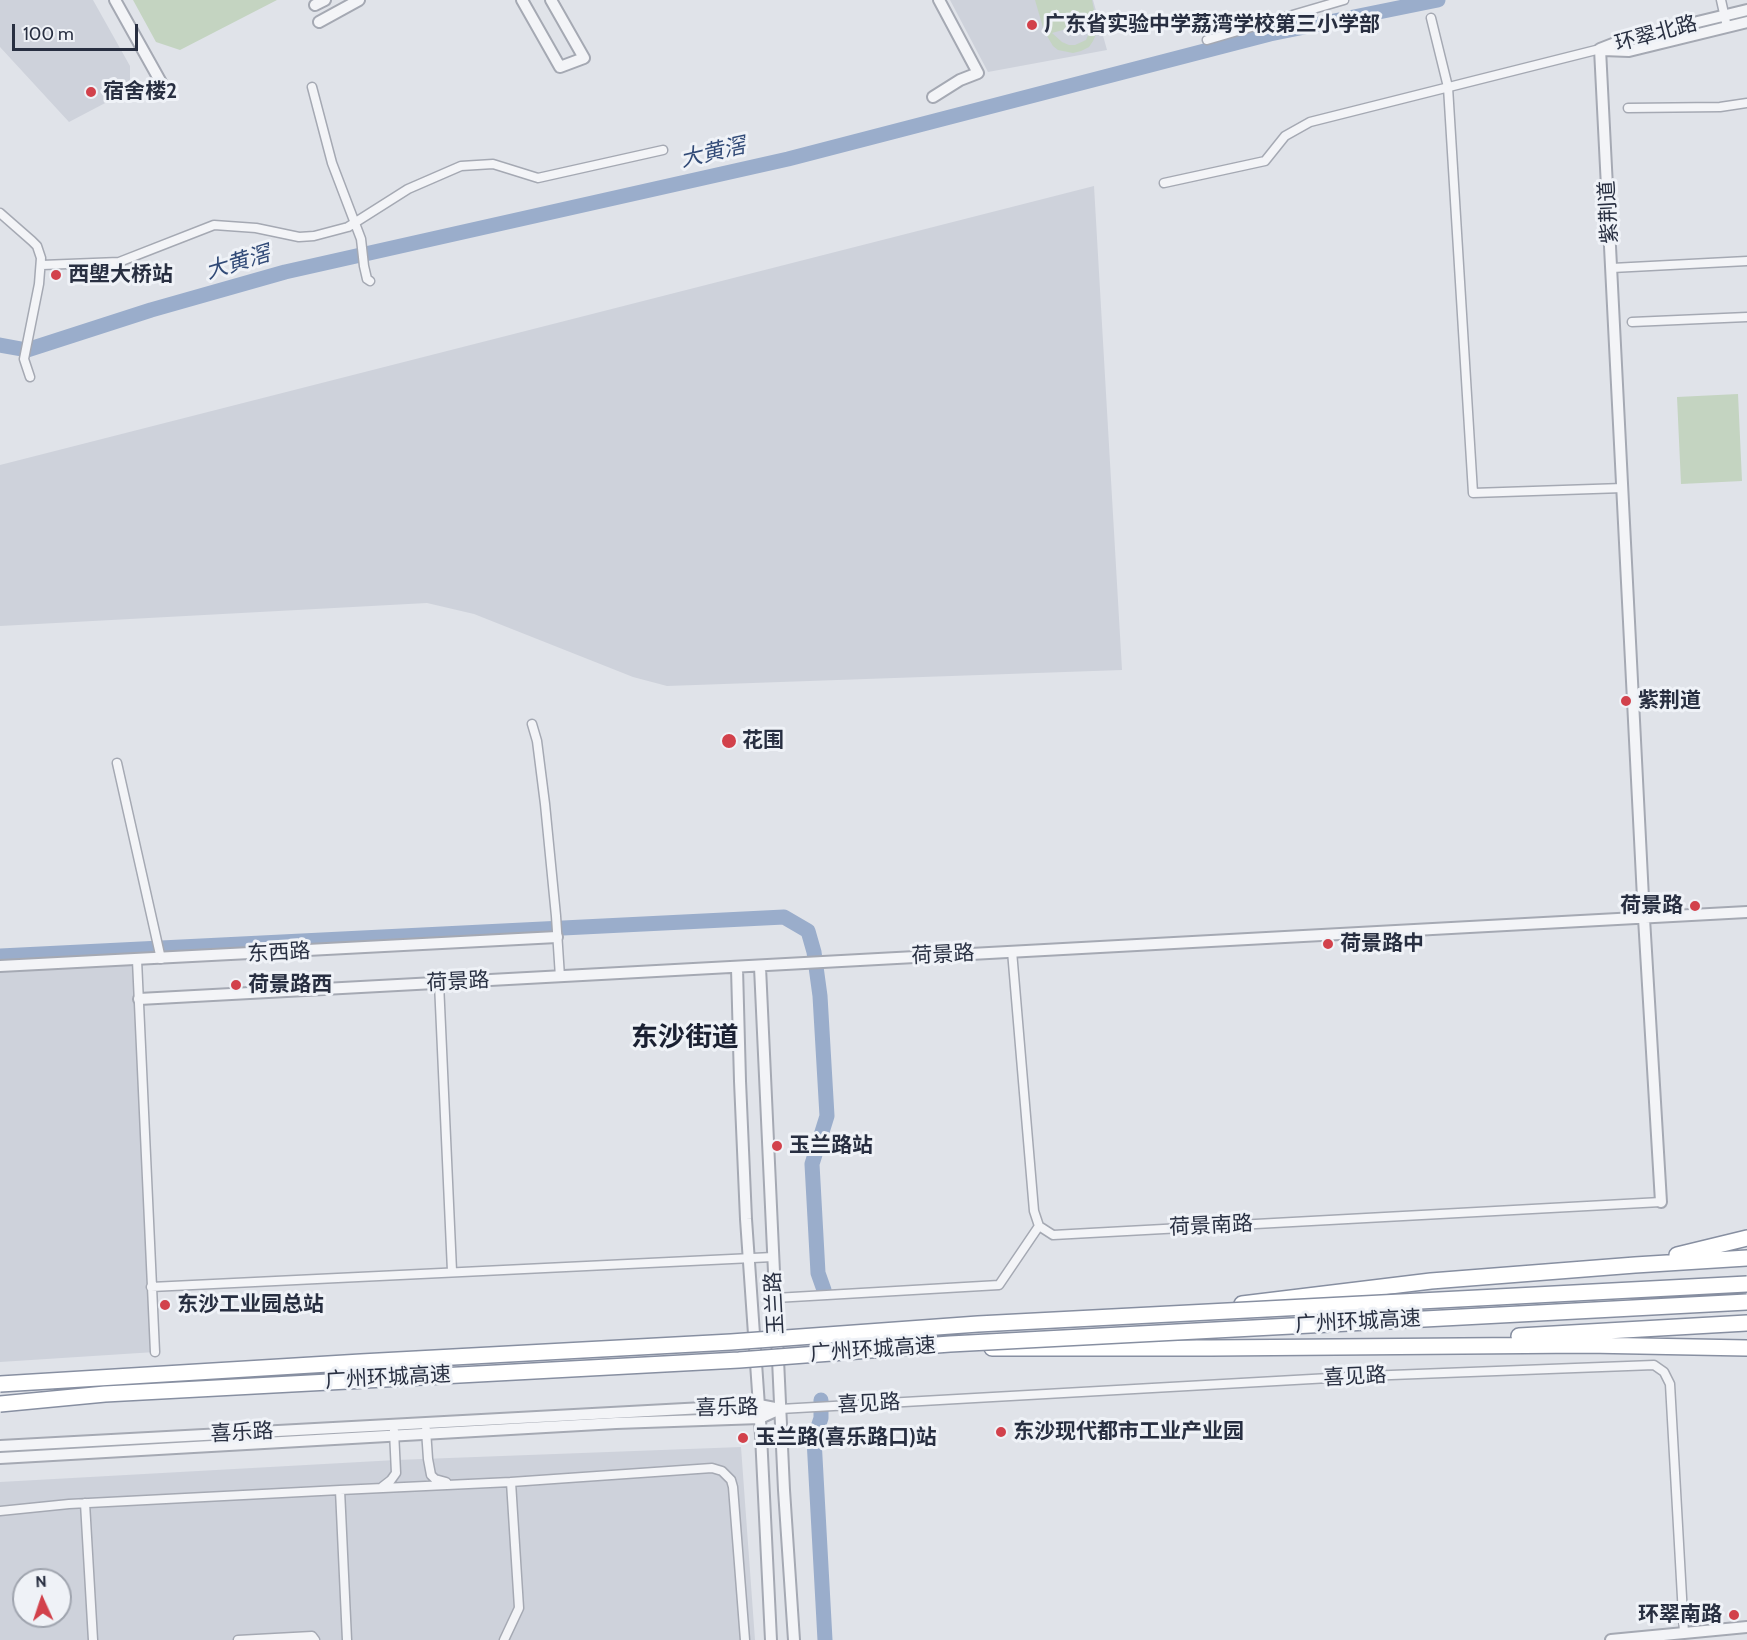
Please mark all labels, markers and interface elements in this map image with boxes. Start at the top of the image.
street label: 环翠北路 [1612,11,1700,57]
scale bar [15,12,141,50]
place label: 广东省实验中学荔湾学校第三小学部 [1044,12,1380,38]
marker: 广东省实验中学荔湾学校第三小学部 [1025,18,1039,32]
text: 100 m [23,23,74,45]
place label: 宿舍楼2 [103,79,177,105]
marker: 宿舍楼2 [84,85,98,99]
water label: 大黄滘 [678,133,748,173]
street label: 紫荆道 [1595,180,1623,244]
water label: 大黄滘 [203,241,273,285]
place label: 西塱大桥站 [68,262,173,288]
marker: 西塱大桥站 [49,268,63,282]
place label: 紫荆道 [1638,688,1701,714]
marker: 紫荆道 [1619,694,1633,708]
place label: 花围 [742,728,784,754]
marker: 花围 [720,732,738,750]
place label: 荷景路 [1620,893,1683,919]
marker: 荷景路 [1688,899,1702,913]
place label: 荷景路中 [1340,931,1424,957]
marker: 荷景路中 [1321,937,1335,951]
street label: 东西路 [247,939,311,967]
street label: 荷景路 [911,941,975,969]
street label: 荷景路 [426,968,490,996]
place label: 荷景路西 [248,972,332,998]
marker: 荷景路西 [229,978,243,992]
district label: 东沙街道 [631,1022,739,1054]
place label: 玉兰路站 [789,1133,873,1159]
marker: 玉兰路站 [770,1139,784,1153]
street label: 荷景南路 [1168,1211,1254,1241]
street label: 玉兰路 [761,1271,789,1335]
place label: 东沙工业园总站 [177,1292,324,1318]
marker: 东沙工业园总站 [158,1298,172,1312]
street label: 广州环城高速 [1294,1306,1422,1338]
street label: 广州环城高速 [809,1333,937,1367]
street label: 广州环城高速 [324,1362,452,1394]
street label: 喜见路 [1323,1363,1387,1391]
street label: 喜见路 [837,1390,901,1418]
street label: 喜乐路 [695,1395,759,1421]
street label: 喜乐路 [210,1419,274,1447]
place label: 东沙现代都市工业产业园 [1013,1419,1244,1445]
place label: 玉兰路(喜乐路口)站 [755,1425,937,1451]
marker: 东沙现代都市工业产业园 [994,1425,1008,1439]
marker: 玉兰路(喜乐路口)站 [736,1431,750,1445]
north arrow [12,1568,72,1628]
text: N [35,1572,47,1591]
place label: 环翠南路 [1638,1602,1722,1628]
marker: 环翠南路 [1727,1608,1741,1622]

